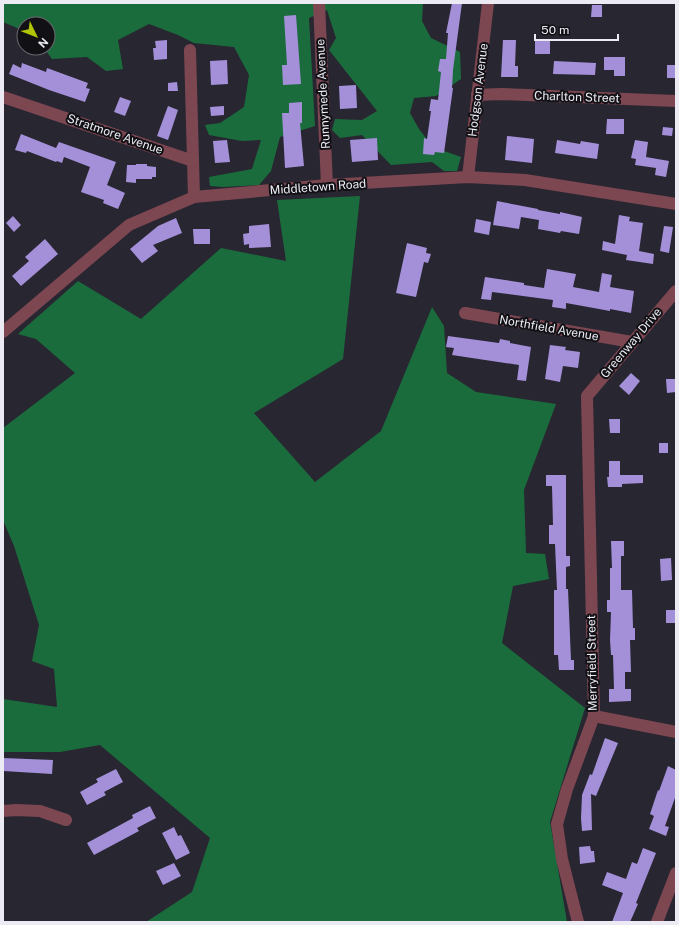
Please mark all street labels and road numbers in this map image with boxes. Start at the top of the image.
street label: Runnymede Avenue [313,38,333,149]
street label: Hodgson Avenue [465,42,491,138]
street label: Charlton Street [534,89,620,106]
street label: Stratmore Avenue [65,111,165,157]
street label: Middletown Road [269,177,367,197]
street label: Greenway Drive [598,305,665,381]
street label: Northfield Avenue [498,312,600,344]
street label: Merryfield Street [584,614,600,711]

